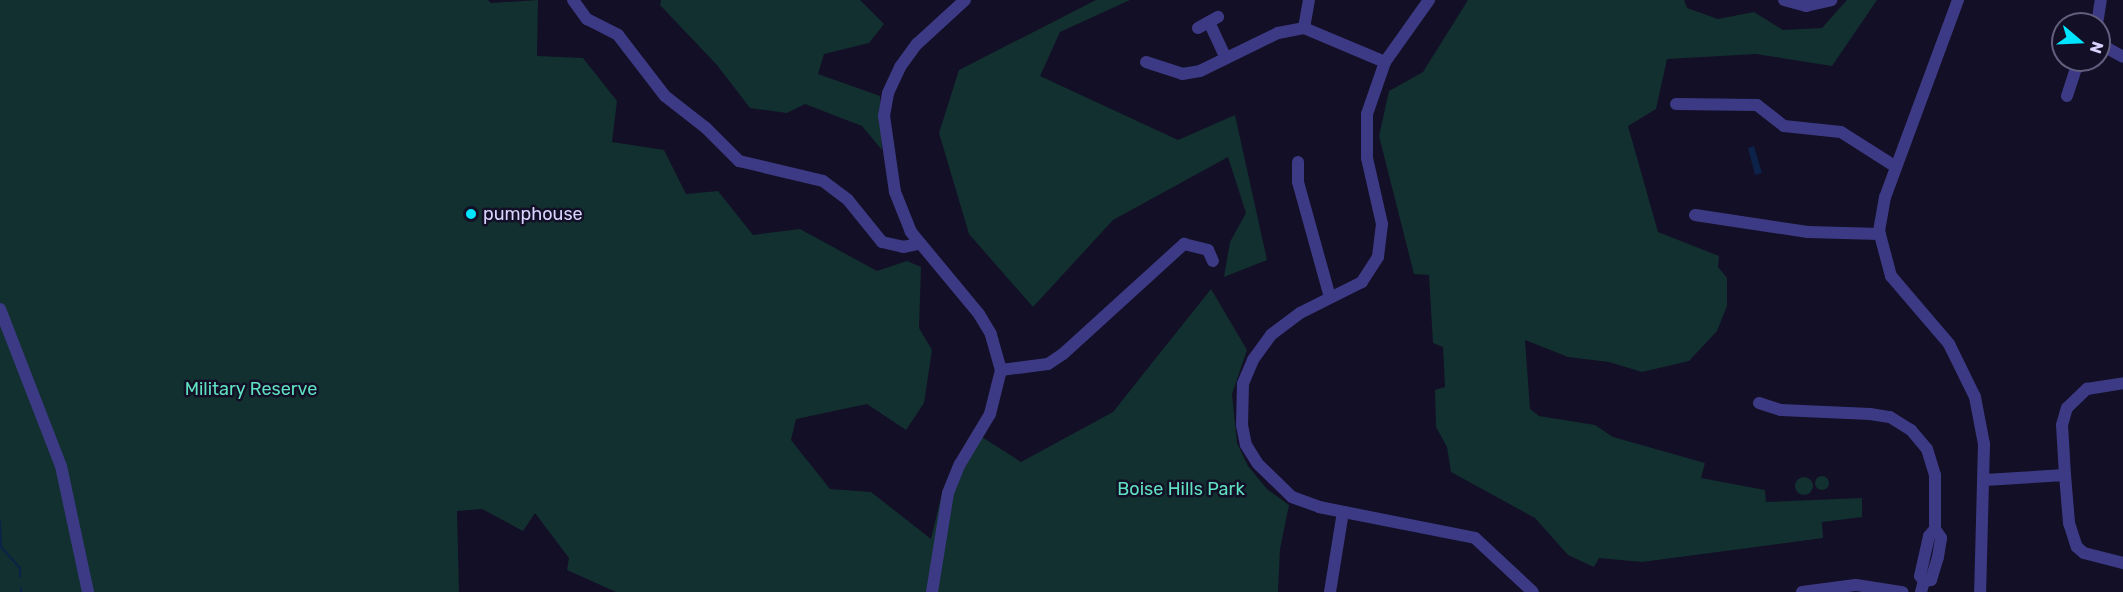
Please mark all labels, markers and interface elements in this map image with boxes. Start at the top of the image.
north arrow [2051,12,2111,72]
text: N [2086,39,2107,56]
place label: pumphouse [483,203,583,225]
marker: pumphouse [464,207,478,221]
park label: Military Reserve [184,378,318,400]
park label: Boise Hills Park [1117,478,1245,500]

